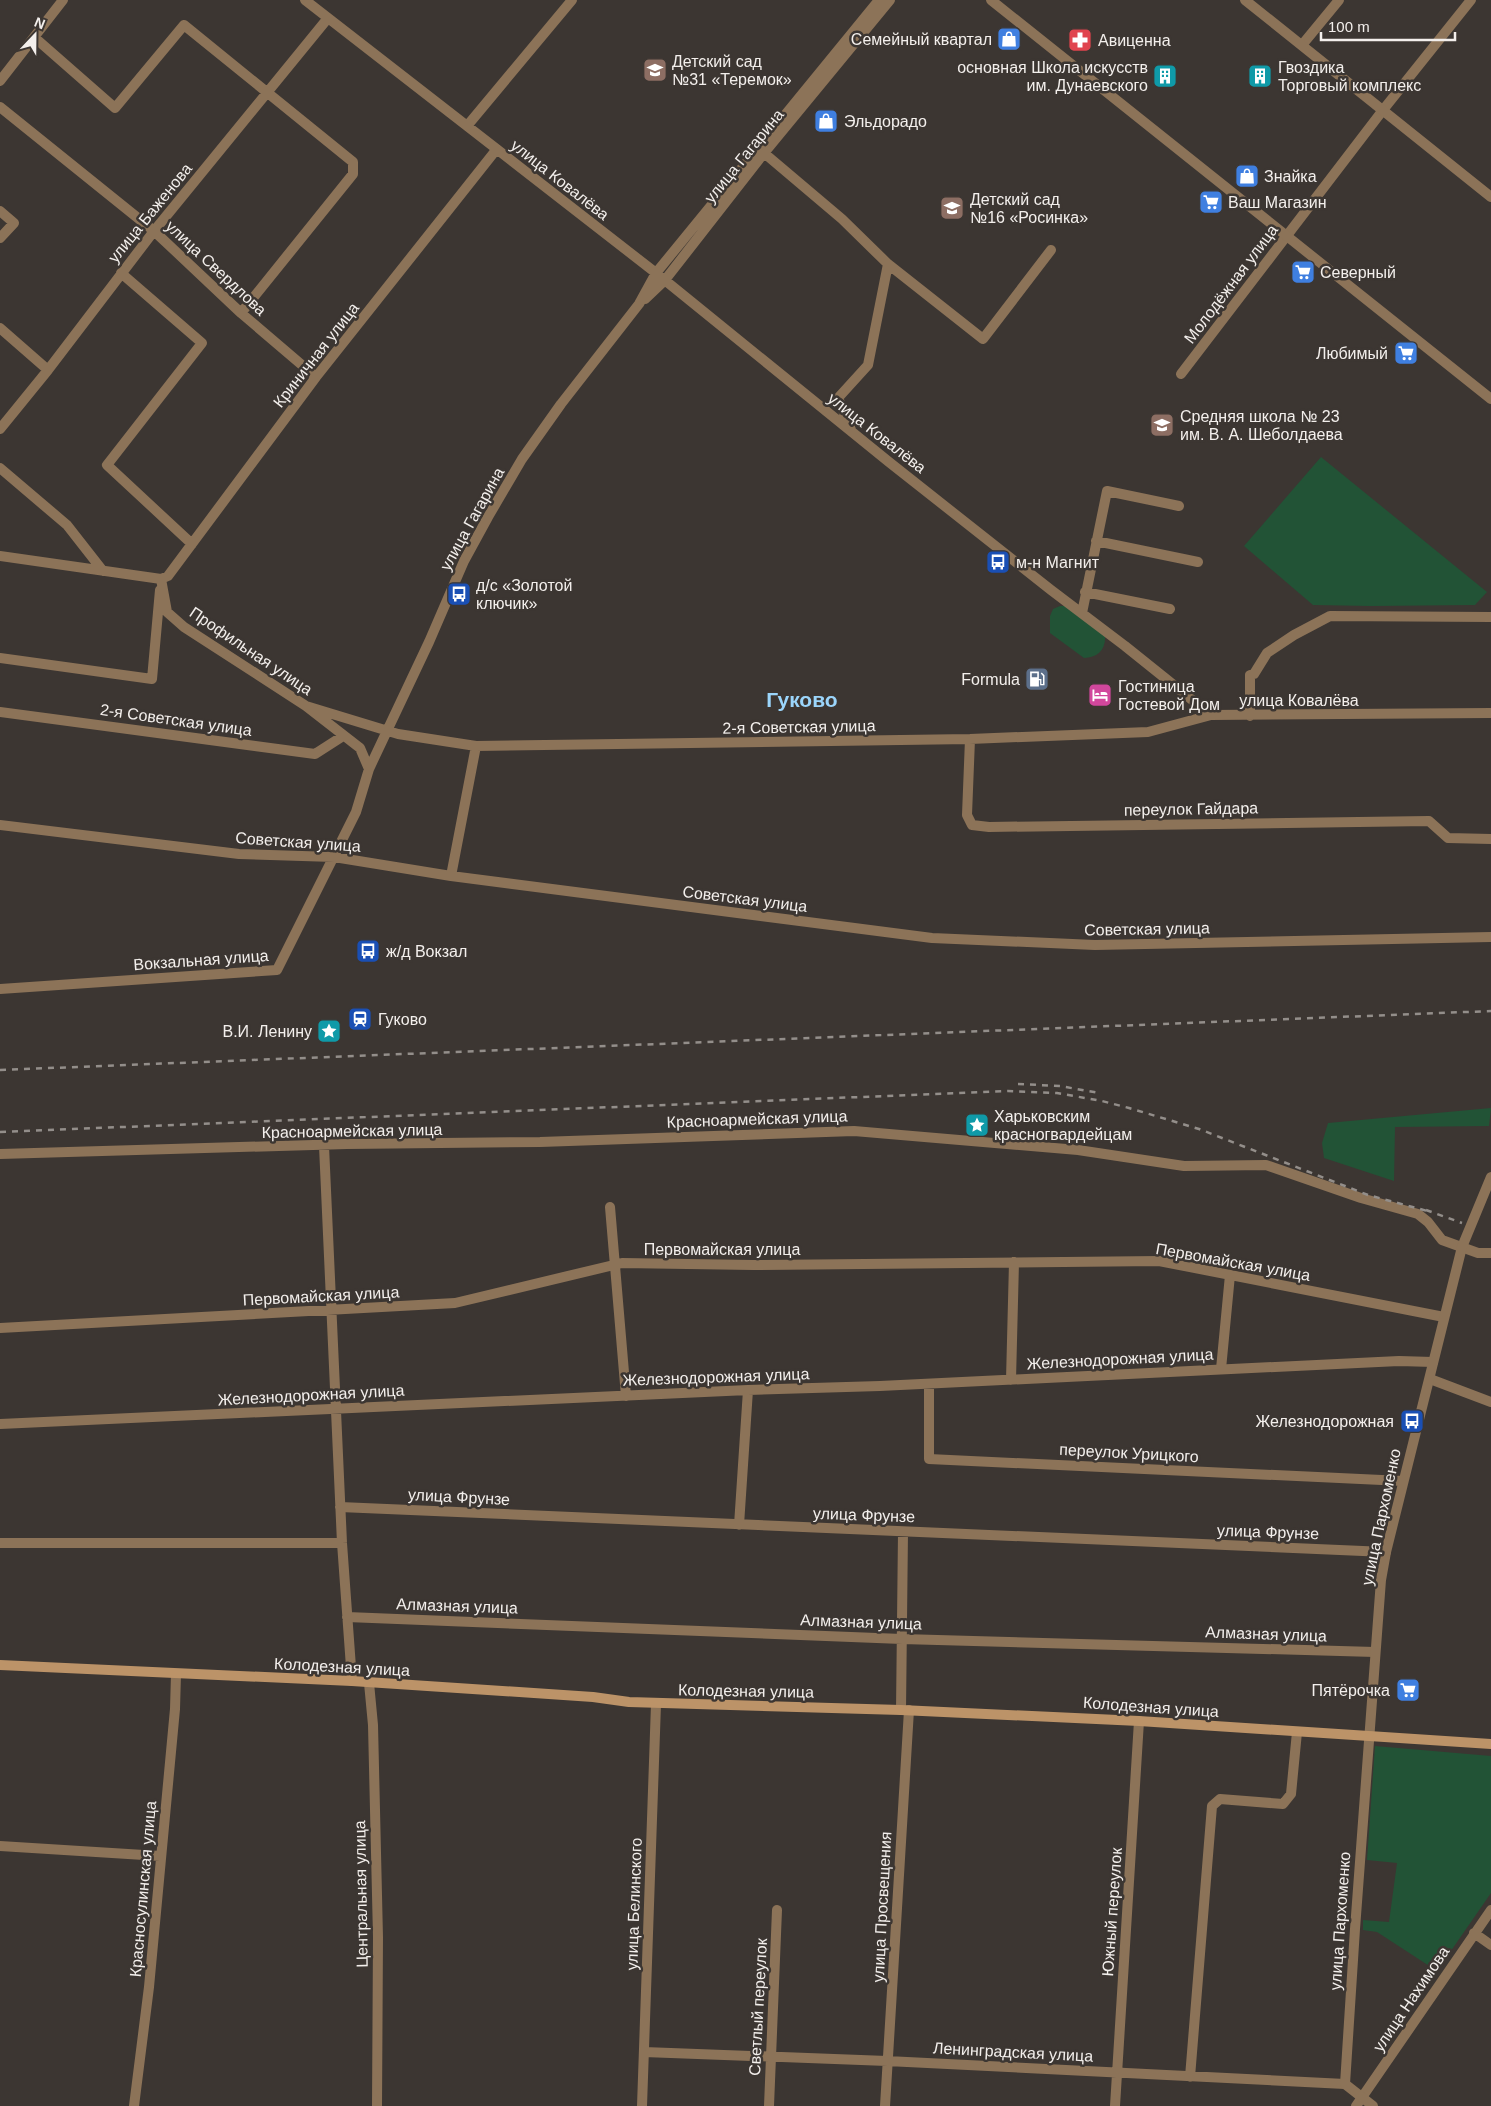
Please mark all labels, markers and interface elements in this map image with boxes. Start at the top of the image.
north arrow [10,10,60,60]
scale bar [1321,10,1455,42]
text: N [32,14,48,32]
text: 100 m [1328,18,1370,35]
shop icon: Семейный квартал [996,26,1022,52]
pharmacy icon: Авиценна [1067,27,1093,53]
place label: Семейный квартал [851,31,992,48]
place label: Авиценна [1098,32,1171,49]
place label: Детский сад №31 «Теремок» [672,53,792,88]
school or university icon: Детский сад №31 «Теремок» [642,57,668,83]
place label: основная Школа искусств им. Дунаевского [957,59,1148,94]
place label: Гвоздика Торговый комплекс [1278,59,1421,94]
building icon: основная Школа искусств им. Дунаевского [1152,63,1178,89]
building icon: Гвоздика Торговый комплекс [1247,63,1273,89]
street label: улица Гагарина [701,106,787,206]
shop icon: Эльдорадо [813,108,839,134]
place label: Эльдорадо [844,113,927,130]
street label: улица Ковалёва [508,137,612,223]
street label: улица Баженова [105,160,195,266]
shop icon: Знайка [1234,163,1260,189]
place label: Знайка [1264,168,1317,185]
supermarket icon: Ваш Магазин [1198,189,1224,215]
place label: Детский сад №16 «Росинка» [970,191,1088,226]
place label: Ваш Магазин [1228,194,1327,211]
school or university icon: Детский сад №16 «Росинка» [939,195,965,221]
street label: улица Свердлова [162,217,270,319]
street label: Молодёжная улица [1181,221,1281,347]
supermarket icon: Северный [1290,259,1316,285]
place label: Северный [1320,264,1396,281]
street label: Криничная улица [270,299,362,411]
supermarket icon: Любимый [1393,340,1419,366]
place label: Любимый [1316,345,1388,362]
street label: улица Ковалёва [825,390,929,476]
place label: Средняя школа № 23 им. В. А. Шеболдаева [1180,408,1343,443]
school or university icon: Средняя школа № 23 им. В. А. Шеболдаева [1149,412,1175,438]
street label: улица Гагарина [437,464,507,573]
bus stop icon: м-н Магнит [985,549,1011,575]
place label: м-н Магнит [1016,554,1100,571]
place label: д/с «Золотой ключик» [476,577,572,612]
bus stop icon: д/с «Золотой ключик» [446,581,472,607]
street label: Профильная улица [187,604,315,698]
fuel station icon: Formula [1024,666,1050,692]
place label: Formula [961,671,1020,688]
place label: Гостиница Гостевой Дом [1118,678,1220,713]
hotel icon: Гостиница Гостевой Дом [1087,682,1113,708]
district label: Гуково [766,688,838,711]
street label: улица Ковалёва [1239,692,1359,709]
street label: 2-я Советская улица [99,701,253,739]
street label: 2-я Советская улица [722,717,876,737]
street label: переулок Гайдара [1124,799,1258,819]
street label: Советская улица [235,829,361,855]
street label: Советская улица [682,883,808,915]
street label: Советская улица [1084,919,1210,939]
bus stop icon: ж/д Вокзал [355,938,381,964]
place label: ж/д Вокзал [386,943,467,960]
street label: Вокзальная улица [133,947,269,973]
station icon: Гуково [347,1006,373,1032]
place label: Гуково [378,1011,427,1028]
place icon: В.И. Ленину [316,1018,342,1044]
place label: В.И. Ленину [222,1023,312,1040]
street label: Красноармейская улица [666,1107,848,1131]
place label: Харьковским красногвардейцам [994,1108,1132,1143]
place icon: Харьковским красногвардейцам [964,1112,990,1138]
street label: Красноармейская улица [261,1121,443,1141]
street label: Первомайская улица [1154,1240,1312,1284]
street label: Первомайская улица [644,1241,800,1258]
street label: Первомайская улица [242,1283,400,1309]
street label: Железнодорожная улица [1026,1346,1214,1372]
street label: Железнодорожная улица [622,1365,810,1389]
street label: Железнодорожная улица [217,1382,405,1408]
bus stop icon: Железнодорожная [1399,1408,1425,1434]
place label: Железнодорожная [1256,1413,1394,1430]
street label: переулок Урицкого [1059,1441,1199,1465]
street label: улица Пархоменко [1358,1447,1404,1587]
street label: улица Фрунзе [408,1486,511,1508]
street label: улица Фрунзе [813,1505,915,1525]
street label: улица Фрунзе [1217,1522,1319,1542]
street label: Алмазная улица [396,1595,518,1617]
street label: Алмазная улица [800,1611,922,1633]
street label: Алмазная улица [1205,1623,1327,1645]
street label: Колодезная улица [274,1655,410,1679]
supermarket icon: Пятёрочка [1395,1677,1421,1703]
street label: Колодезная улица [678,1681,814,1701]
place label: Пятёрочка [1312,1682,1390,1699]
street label: Колодезная улица [1083,1694,1220,1720]
street label: Красносулинская улица [127,1800,159,1978]
street label: Центральная улица [351,1820,371,1968]
street label: улица Просвещения [870,1831,894,1983]
street label: улица Белинского [623,1837,645,1971]
street label: Южный переулок [1099,1846,1125,1977]
street label: улица Пархоменко [1327,1851,1353,1991]
street label: Светлый переулок [746,1937,770,2076]
street label: улица Нахимова [1370,1943,1452,2055]
street label: Ленинградская улица [933,2039,1094,2065]

